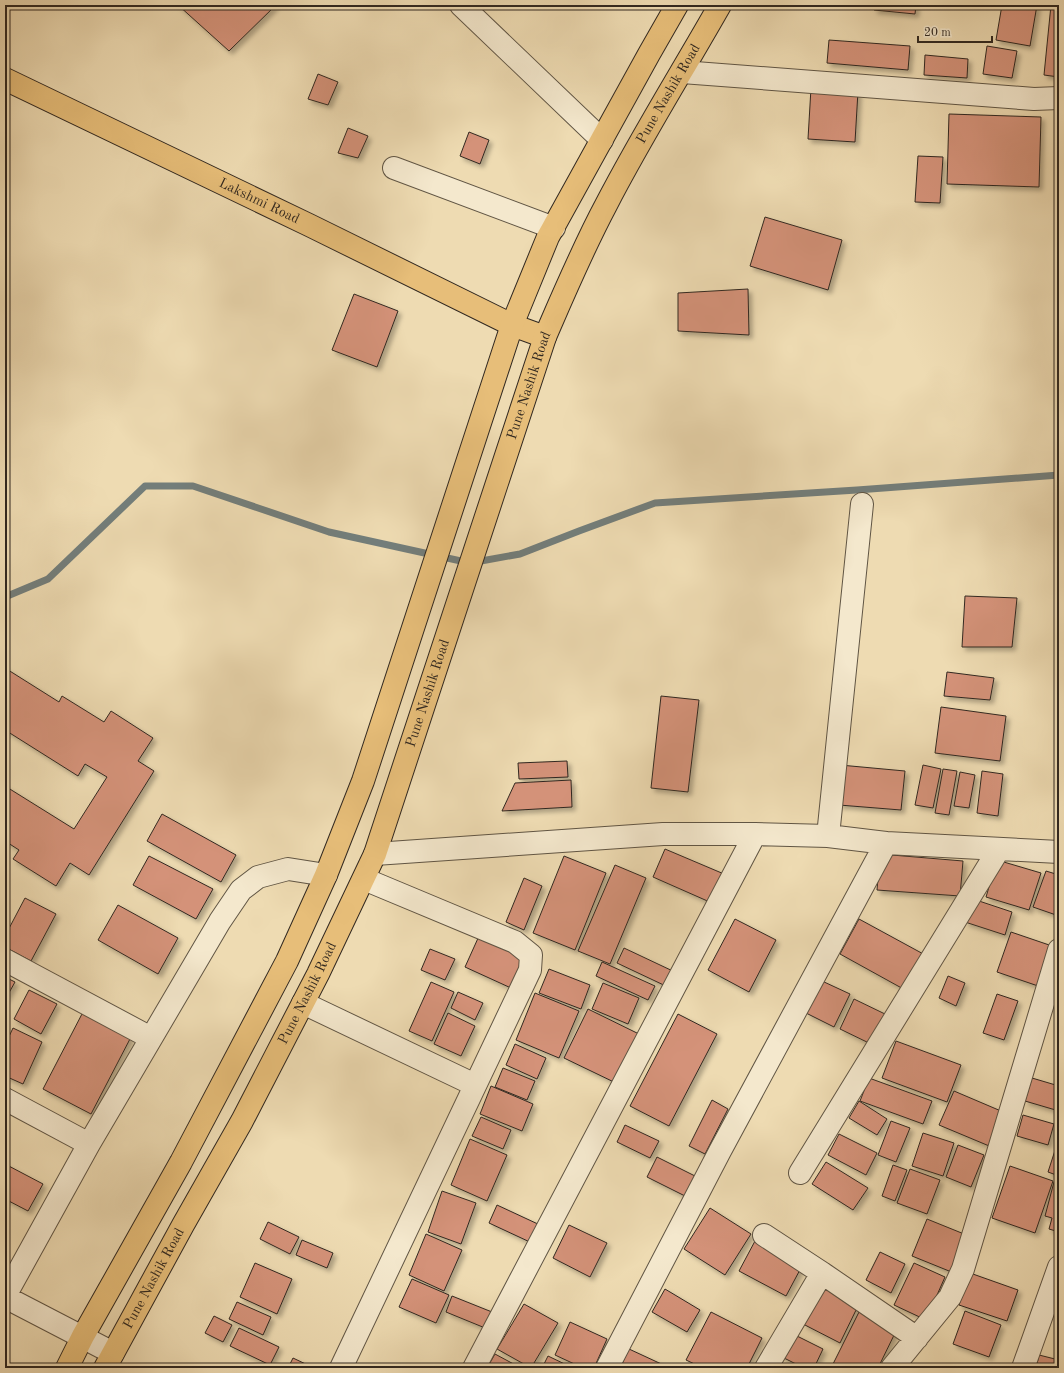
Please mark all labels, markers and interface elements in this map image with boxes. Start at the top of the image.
scale bar [918,18,992,44]
text: 20 m [924,27,951,39]
street label: Pune Nashik Road [634,42,703,146]
street label: Lakshmi Road [217,176,302,226]
street label: Pune Nashik Road [505,329,554,441]
street label: Pune Nashik Road [404,638,452,749]
street label: Pune Nashik Road [276,940,339,1047]
street label: Pune Nashik Road [121,1226,187,1331]

